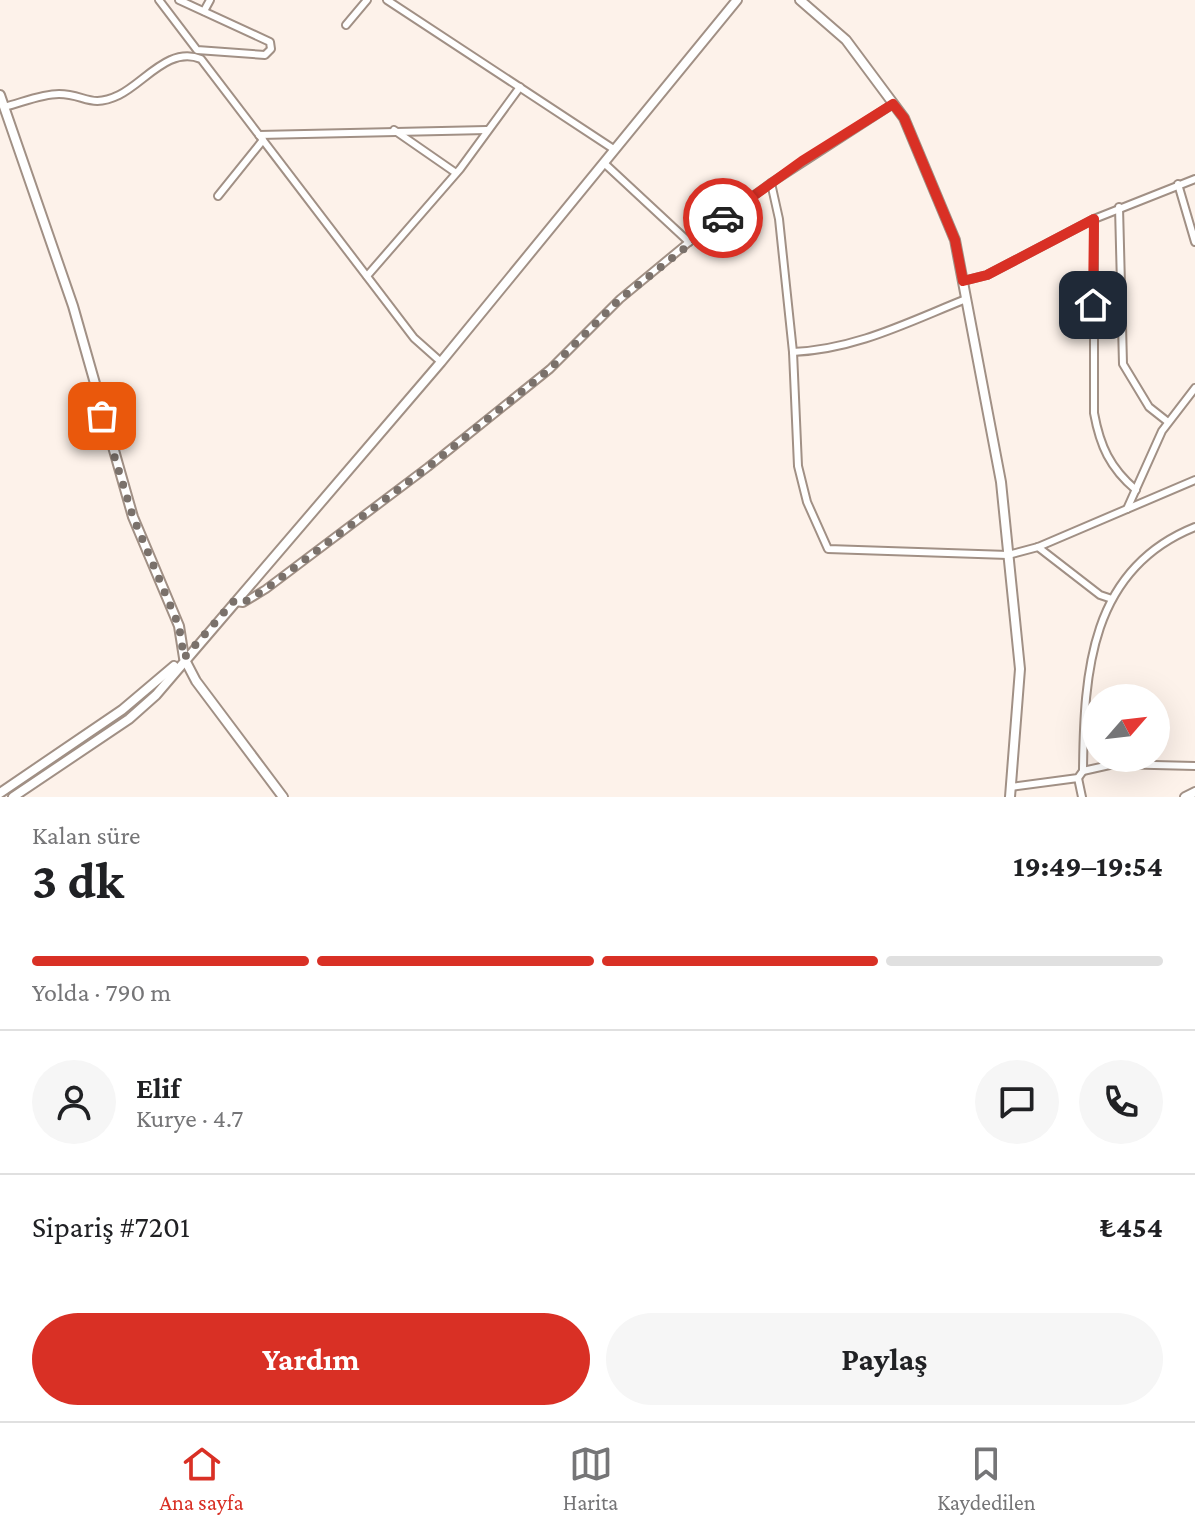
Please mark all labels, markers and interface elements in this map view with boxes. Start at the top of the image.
courier [683,178,763,258]
icon: car [701,196,745,240]
pin [1059,271,1127,339]
icon: home [1071,283,1115,327]
pin [68,382,136,450]
icon: bag [80,394,124,438]
north arrow [1082,684,1170,772]
map controls [1082,684,1170,772]
text: Kalan süre [32,821,141,850]
text: 19:49–19:54 [1013,849,1163,882]
text: 3 dk [32,851,124,909]
text: Yolda · 790 m [32,978,171,1007]
button: person [32,1060,116,1144]
button: chat [975,1060,1059,1144]
button: phone [1079,1060,1163,1144]
text: Elif [136,1071,180,1104]
text: Kurye · 4.7 [136,1104,243,1133]
text: Sipariş #7201 [32,1210,190,1243]
text: ₺454 [1100,1210,1163,1243]
button: Yardım [32,1313,590,1405]
button: Paylaş [606,1313,1163,1405]
tab: Ana sayfa [159,1442,244,1515]
tab: Harita [563,1442,618,1515]
tab: Kaydedilen [937,1442,1036,1515]

